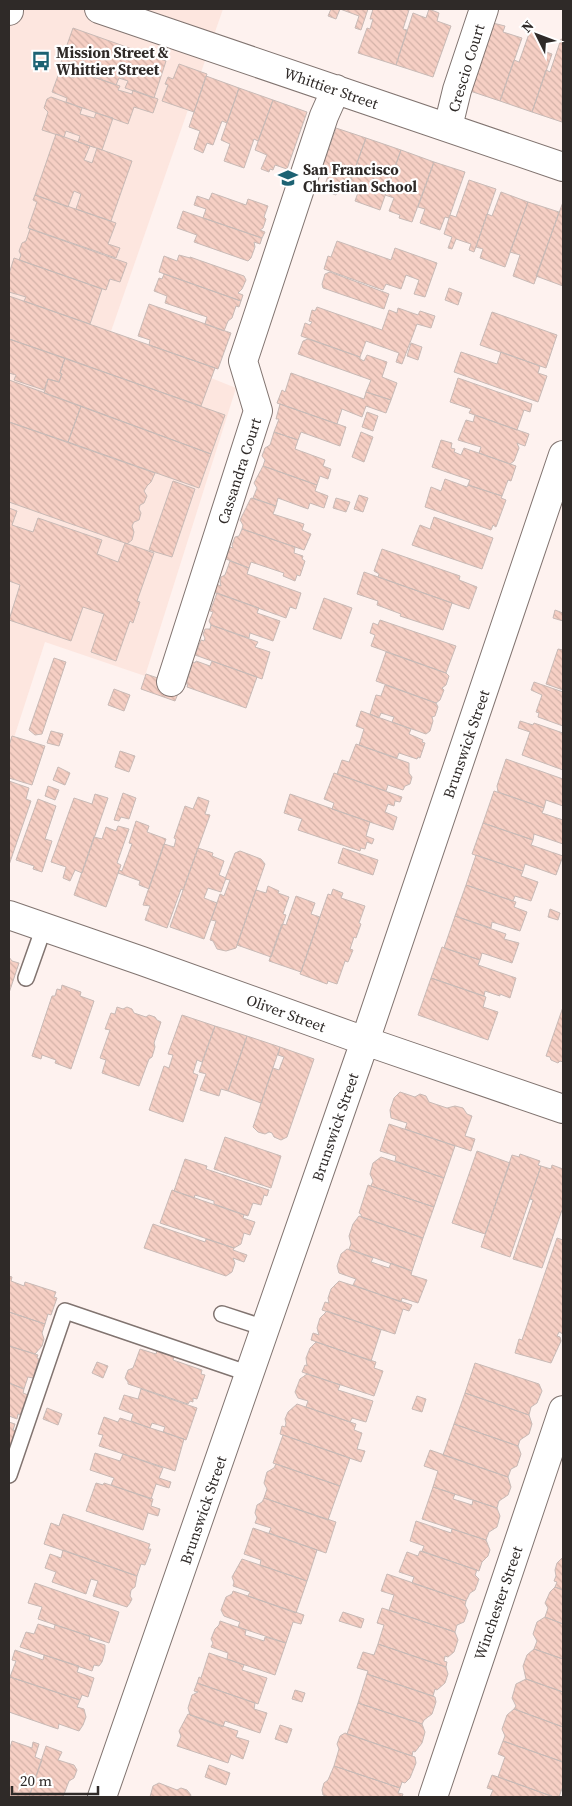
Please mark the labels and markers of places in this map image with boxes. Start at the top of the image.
place label: Mission Street & Whittier Street [56,42,169,80]
bus stop icon: Mission Street & Whittier Street [30,50,52,72]
place label: San Francisco Christian School [303,159,417,197]
school or university icon: San Francisco Christian School [277,167,299,189]

